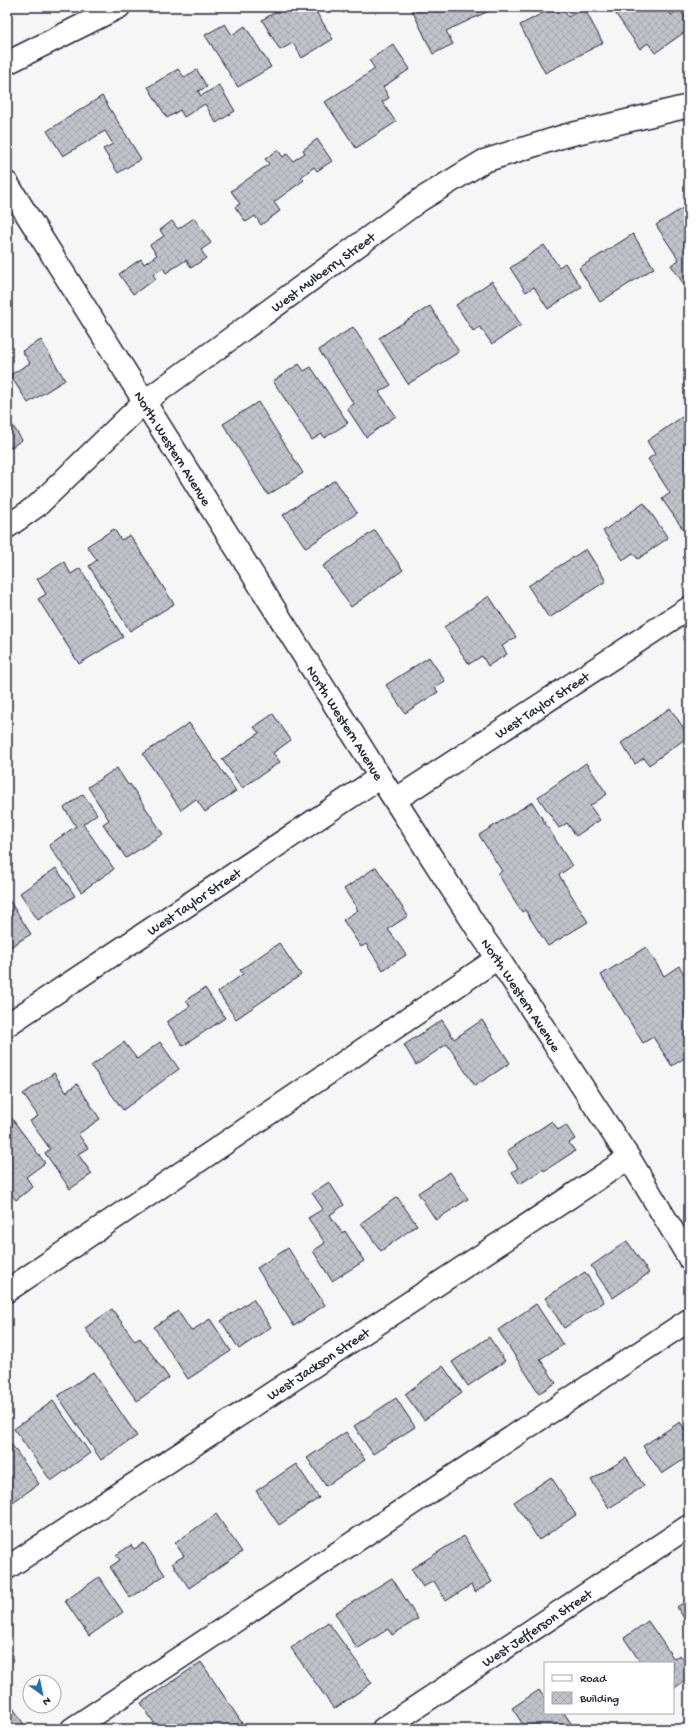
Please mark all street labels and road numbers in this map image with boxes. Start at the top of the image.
street label: West Mulberry Street [269,229,380,317]
street label: North Western Avenue [129,389,214,511]
street label: North Western Avenue [301,663,386,785]
street label: West Taylor Street [492,669,594,743]
street label: West Taylor Street [145,865,246,940]
street label: North Western Avenue [476,936,564,1056]
street label: West Jackson Street [264,1325,375,1405]
street label: West Jefferson Street [479,1586,597,1672]

